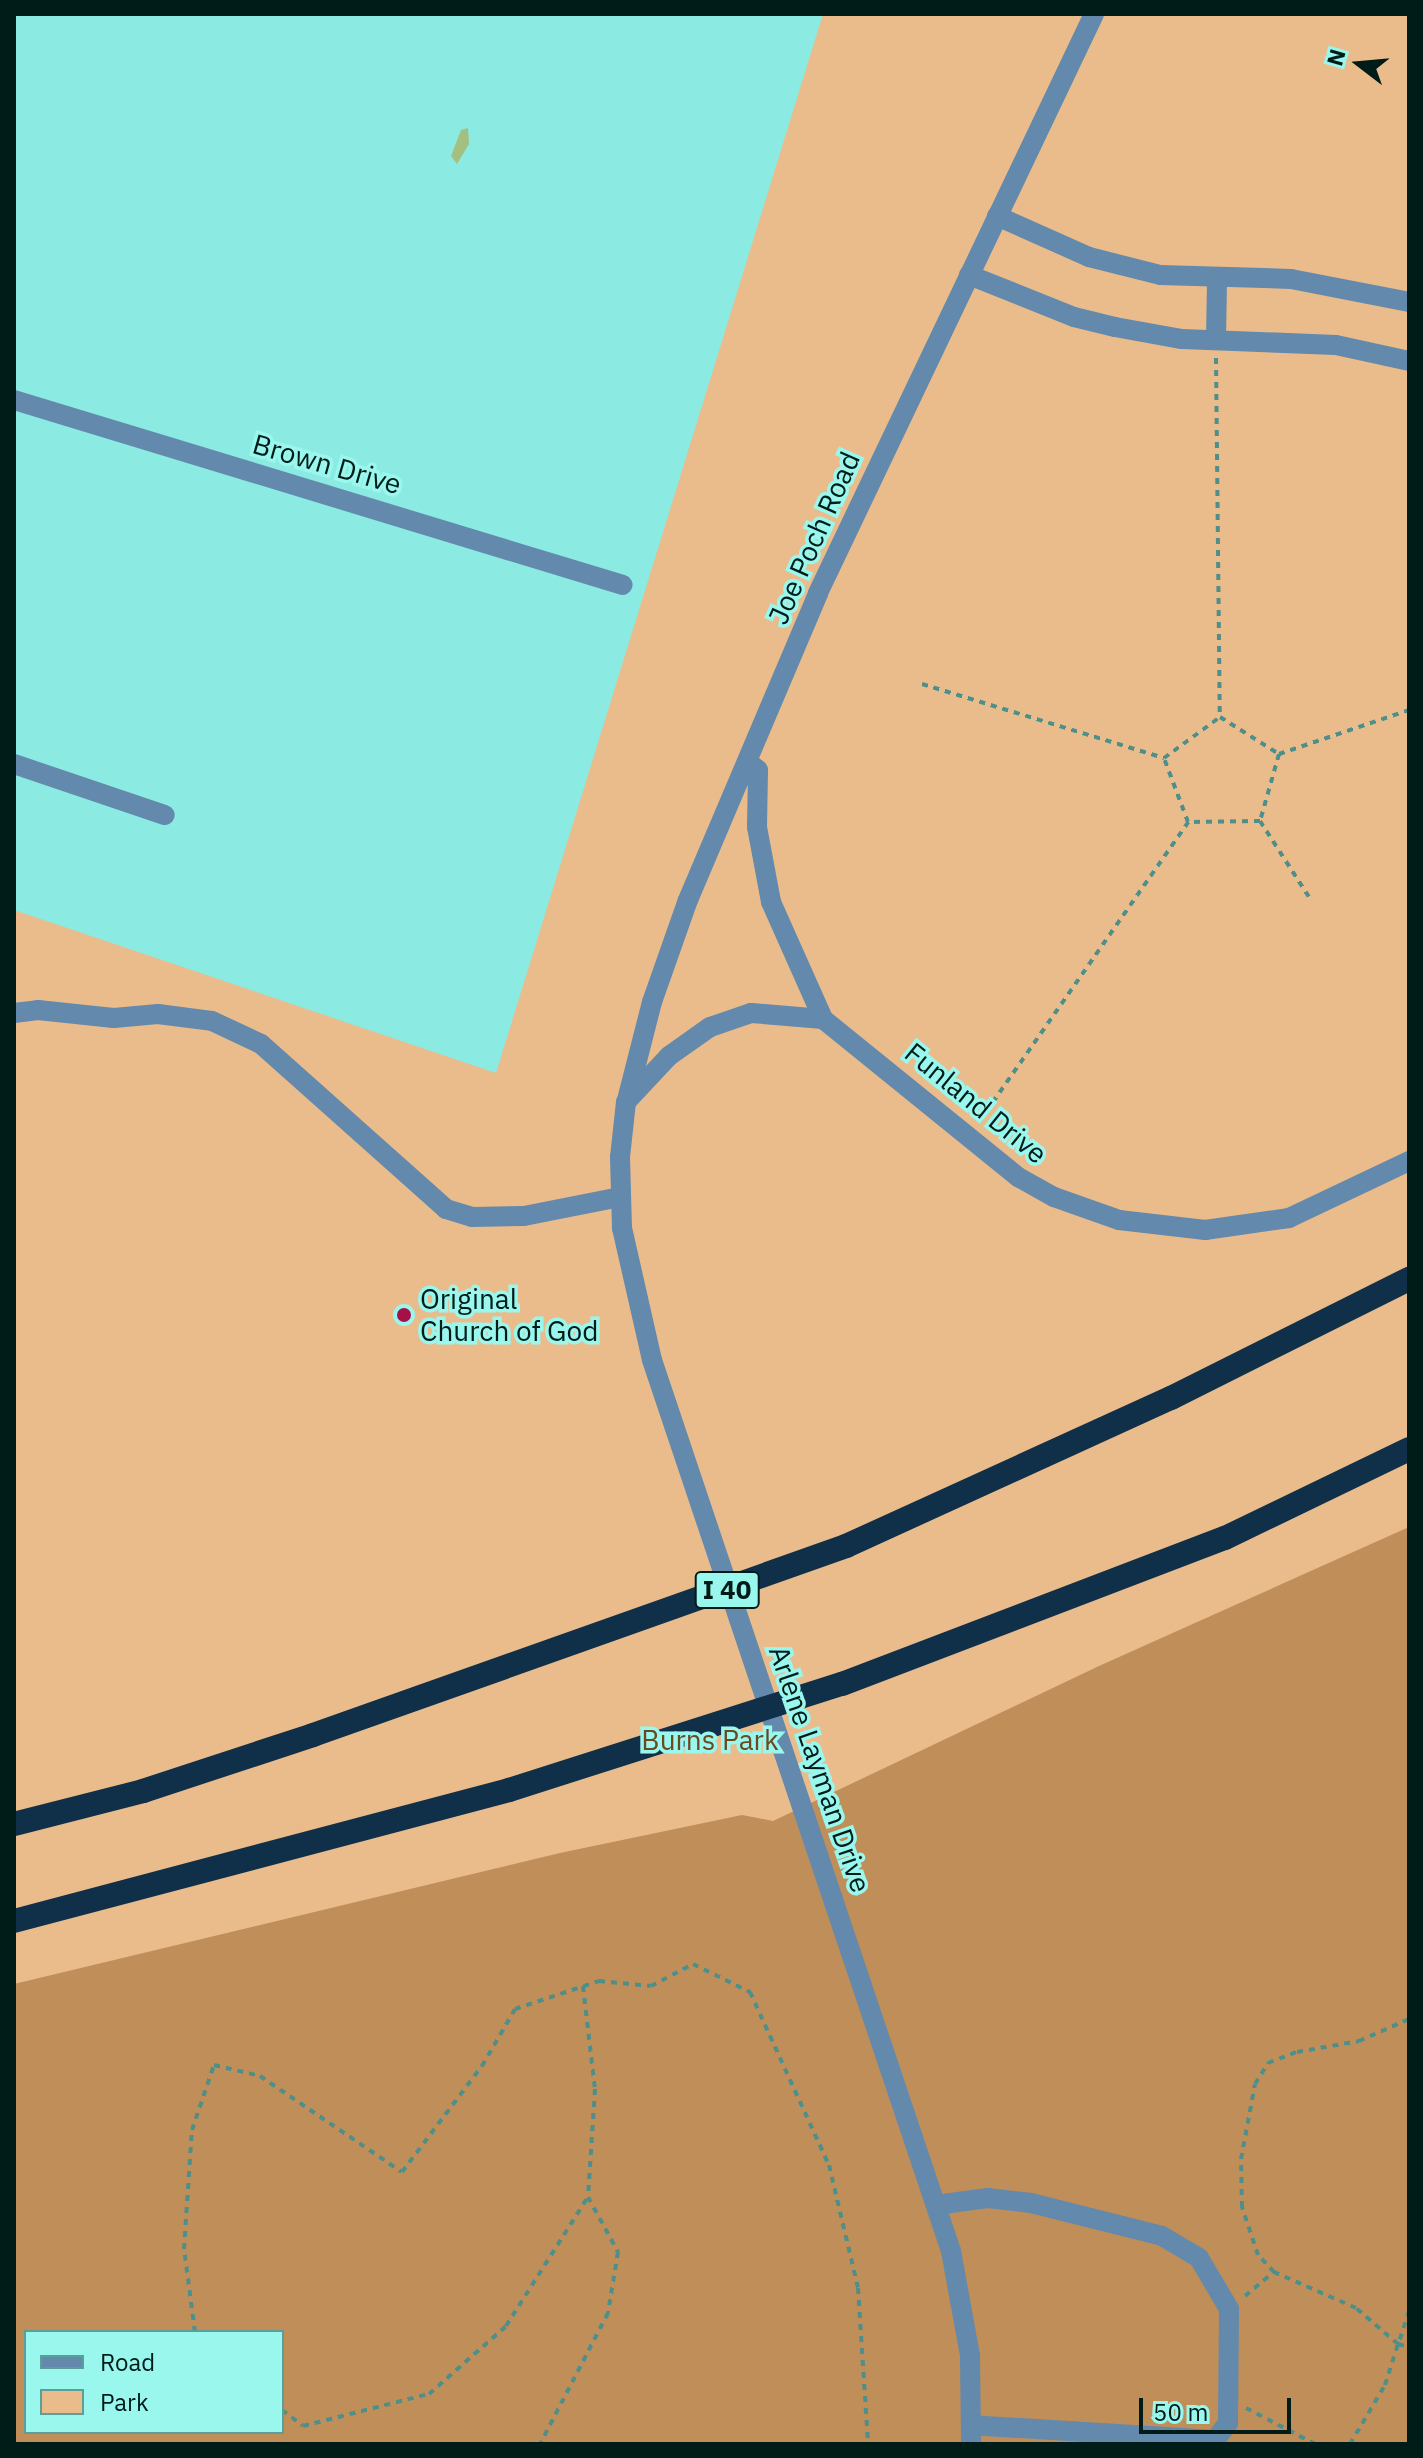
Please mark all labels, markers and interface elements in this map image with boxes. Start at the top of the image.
north arrow [1319,24,1399,104]
text: N [1319,46,1352,69]
street label: Brown Drive [249,427,405,501]
street label: Joe Poch Road [761,447,867,629]
street label: Funland Drive [898,1035,1054,1171]
place label: Original Church of God [420,1282,598,1348]
marker: Original Church of God [395,1306,413,1324]
road number: I 40 [693,1568,761,1612]
street label: Arlene Layman Drive [762,1641,878,1897]
park label: Burns Park [641,1723,779,1757]
legend [24,2330,284,2434]
text: Road [100,2346,155,2378]
scale bar [1143,2382,1295,2432]
text: Park [100,2386,149,2418]
text: 50 m [1153,2396,1208,2428]

